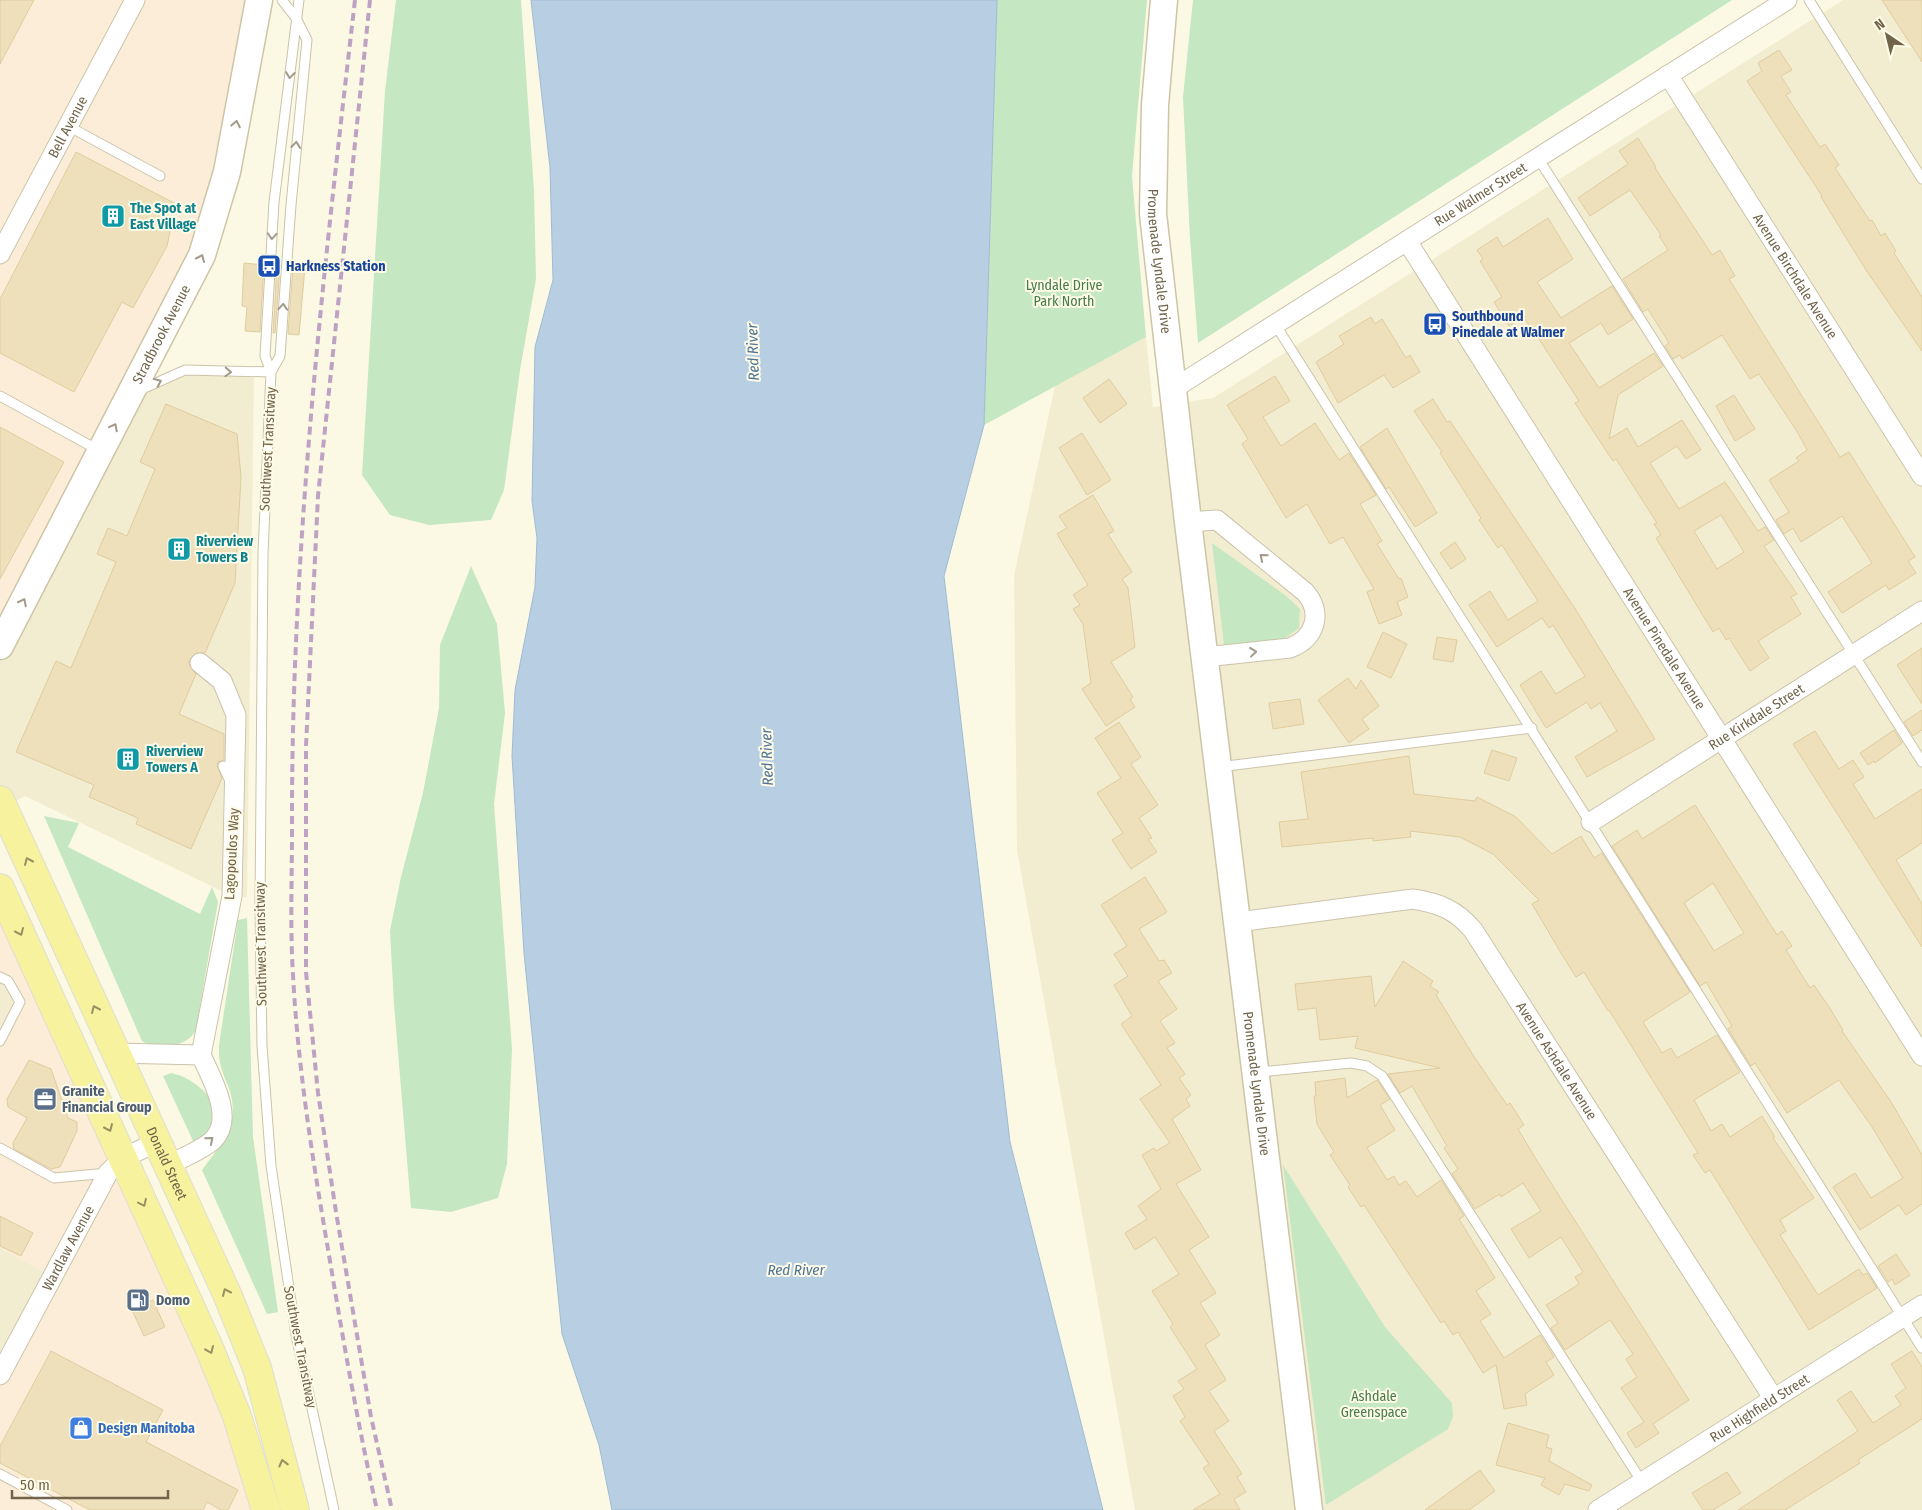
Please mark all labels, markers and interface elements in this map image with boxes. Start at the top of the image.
north arrow [1862,10,1912,60]
text: N [1872,15,1888,34]
one-way arrow [285,71,295,79]
street label: Bell Avenue [44,93,91,161]
one-way arrow [230,120,240,128]
one-way arrow [291,141,302,149]
street label: Rue Walmer Street [1431,158,1530,230]
street label: Promenade Lyndale Drive [1144,189,1175,335]
place label: The Spot at East Village [130,200,197,233]
building icon: The Spot at East Village [100,203,126,229]
street label: Avenue Birchdale Avenue [1749,210,1841,342]
one-way arrow [267,233,278,241]
bus stop icon: Harkness Station [256,253,282,279]
one-way arrow [194,254,205,263]
place label: Harkness Station [286,258,386,275]
park label: Lyndale Drive Park North [1026,277,1102,310]
street label: Stradbrook Avenue [129,282,194,386]
one-way arrow [277,303,288,311]
place label: Southbound Pinedale at Walmer [1452,308,1565,341]
bus stop icon: Southbound Pinedale at Walmer [1422,311,1448,337]
water label: Red River [743,322,763,381]
one-way arrow [224,366,232,377]
one-way arrow [153,378,162,388]
street label: Southwest Transitway [256,386,280,511]
one-way arrow [108,424,118,433]
place label: Riverview Towers B [196,533,253,566]
building icon: Riverview Towers B [166,536,192,562]
one-way arrow [1260,555,1269,563]
street label: Avenue Pinedale Avenue [1620,584,1709,713]
one-way arrow [17,599,27,608]
one-way arrow [1250,647,1258,658]
street label: Rue Kirkdale Street [1705,680,1808,753]
water label: Red River [757,727,777,786]
place label: Riverview Towers A [146,743,203,776]
building icon: Riverview Towers A [115,746,141,772]
street label: Lagopoulos Way [221,807,243,900]
one-way arrow [23,857,34,866]
street label: Southwest Transitway [251,881,271,1006]
one-way arrow [14,927,24,936]
street label: Avenue Ashdale Avenue [1513,999,1601,1123]
one-way arrow [91,1005,101,1014]
street label: Promenade Lyndale Drive [1239,1010,1274,1157]
place label: Granite Financial Group [62,1083,152,1116]
office icon: Granite Financial Group [32,1086,58,1112]
one-way arrow [103,1123,113,1132]
street label: Donald Street [143,1124,191,1203]
one-way arrow [204,1137,213,1146]
one-way arrow [136,1198,147,1207]
street label: Wardlaw Avenue [38,1202,98,1293]
water label: Red River [767,1261,825,1279]
street label: Southwest Transitway [280,1284,320,1410]
fuel station icon: Domo [125,1287,151,1313]
one-way arrow [222,1288,233,1297]
place label: Domo [156,1292,190,1309]
one-way arrow [205,1346,215,1354]
street label: Rue Highfield Street [1707,1370,1813,1446]
park label: Ashdale Greenspace [1341,1388,1407,1421]
shop icon: Design Manitoba [68,1415,94,1441]
place label: Design Manitoba [98,1420,195,1437]
one-way arrow [279,1459,289,1467]
scale bar [12,1468,169,1500]
text: 50 m [20,1476,50,1494]

